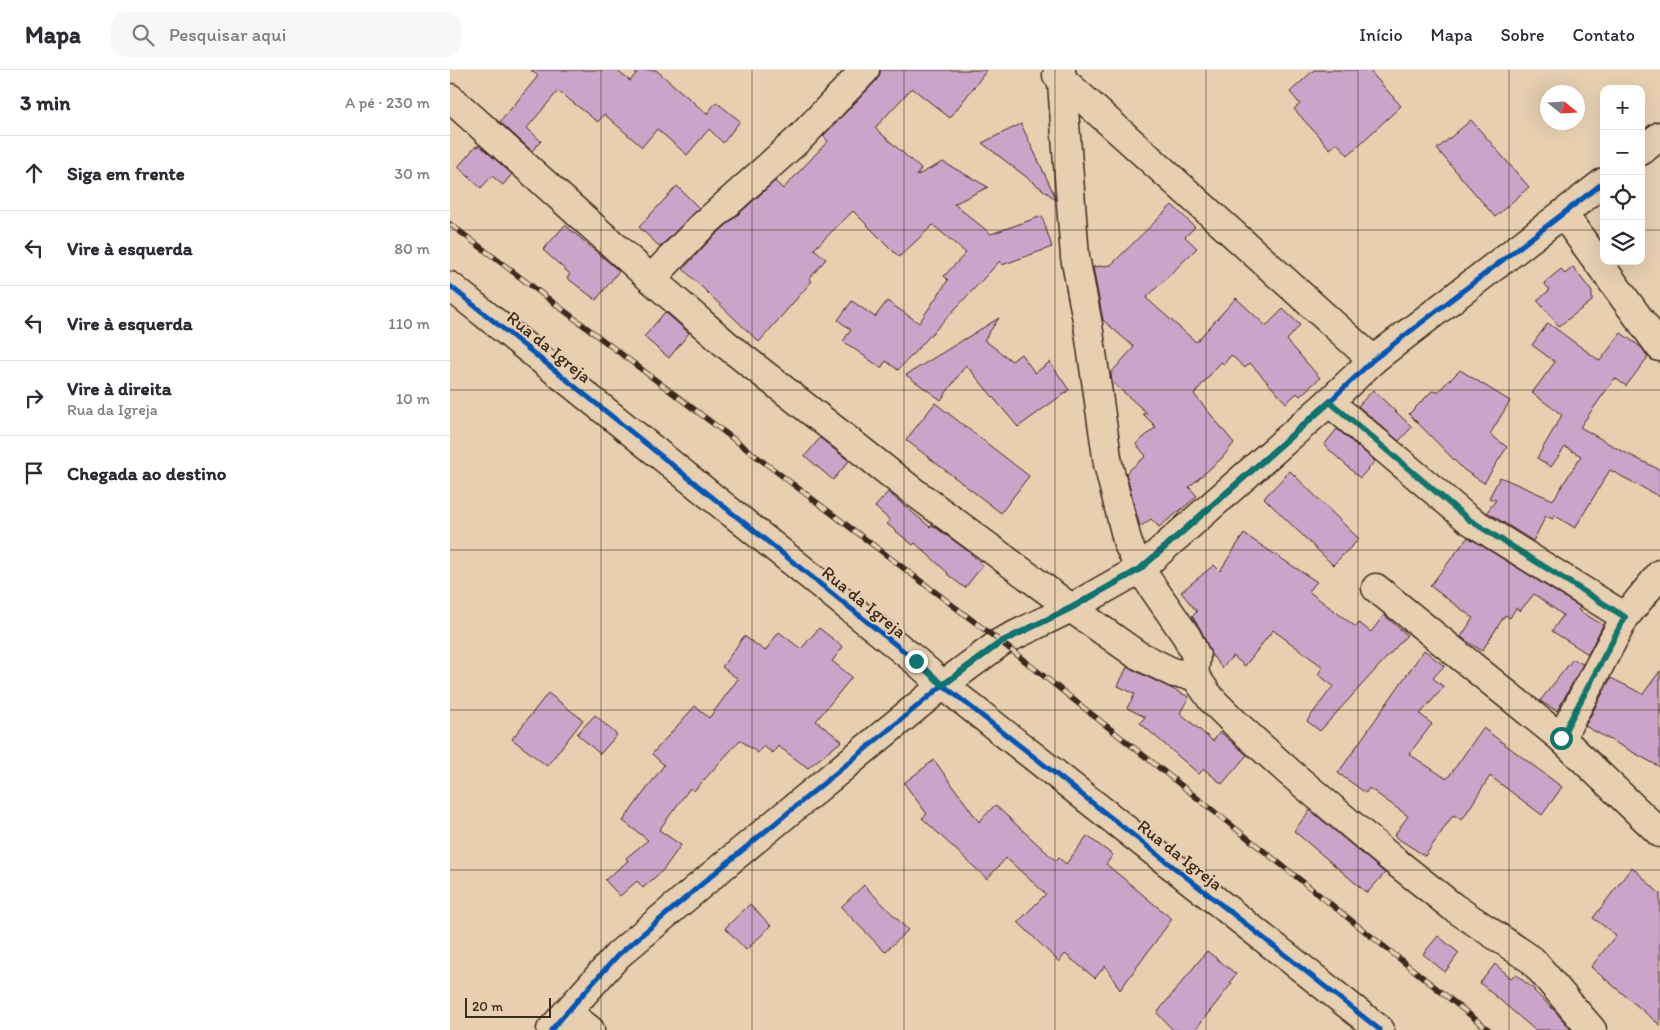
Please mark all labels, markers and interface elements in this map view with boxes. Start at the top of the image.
search box [111,12,461,57]
text: Mapa [25,20,81,49]
icon: search [129,21,157,49]
text: Pesquisar aqui [169,23,286,46]
text: Início [1359,24,1403,46]
text: Mapa [1431,24,1473,46]
text: Sobre [1501,24,1545,46]
text: Contato [1573,24,1635,46]
north arrow [1540,85,1585,130]
map controls [1600,85,1645,265]
button: + [1600,85,1645,130]
text: 3 min [20,90,70,115]
text: A pé · 230 m [345,93,430,112]
button: − [1600,130,1645,175]
icon: ahead [20,159,48,187]
text: Siga em frente [67,162,185,185]
text: 30 m [394,164,430,183]
button: locate [1600,175,1645,220]
button: layers [1600,220,1645,265]
icon: left [20,234,48,262]
text: Vire à esquerda [67,237,193,260]
text: 80 m [394,239,430,258]
street label: Rua da Igreja [502,306,596,388]
icon: left [20,309,48,337]
text: Vire à esquerda [67,312,193,335]
text: 110 m [388,314,430,333]
text: Vire à direita [67,377,172,400]
icon: right [20,384,48,412]
text: 10 m [396,389,430,408]
text: Rua da Igreja [67,400,158,419]
icon: arrive [20,459,48,487]
text: Chegada ao destino [67,462,226,485]
street label: Rua da Igreja [817,561,911,643]
route end [905,650,928,673]
route start [1550,727,1573,750]
street label: Rua da Igreja [1133,815,1227,895]
scale bar [465,995,551,1018]
text: 20 m [472,998,503,1015]

